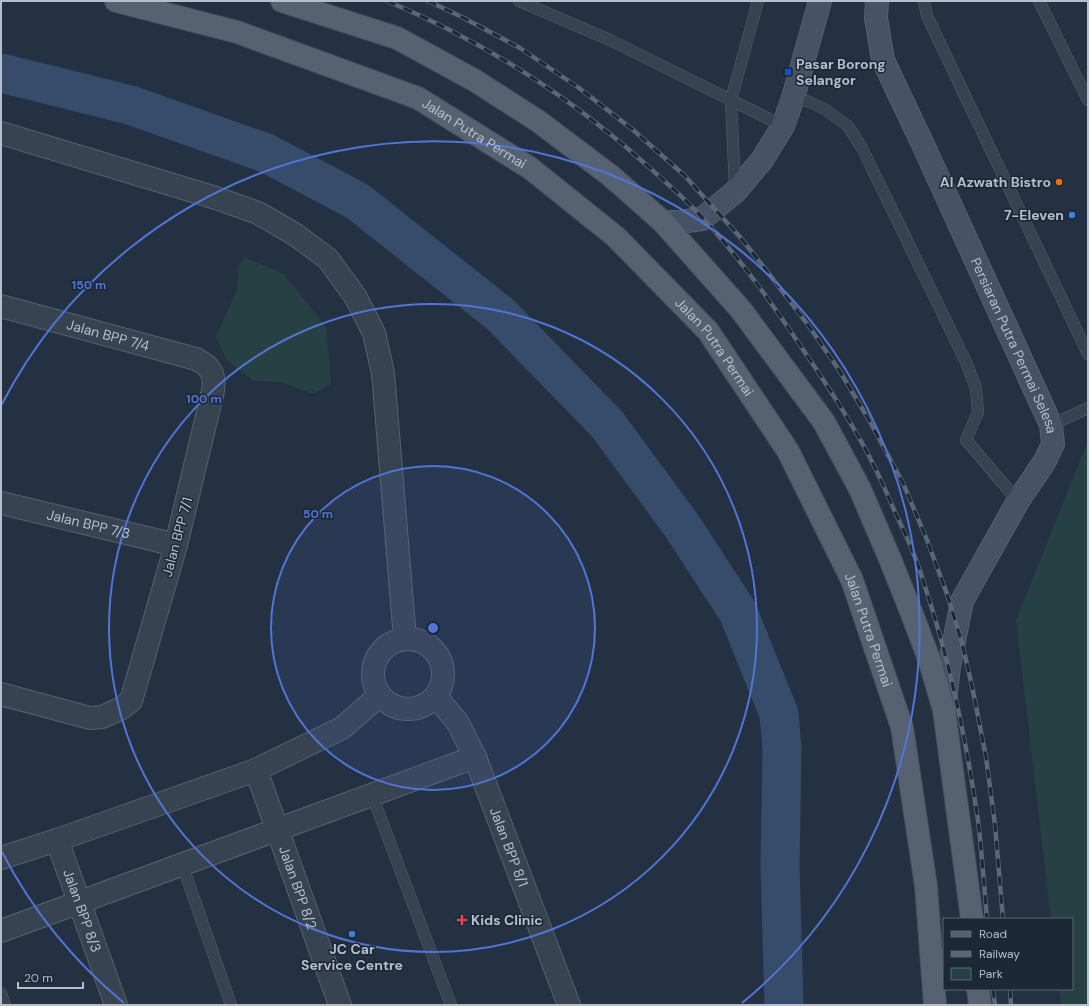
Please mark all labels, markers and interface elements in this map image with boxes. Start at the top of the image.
place label: Pasar Borong Selangor [796,55,886,89]
marker: Pasar Borong Selangor [783,67,793,77]
street label: Jalan Putra Permai [419,94,530,173]
place label: Al Azwath Bistro [940,173,1051,191]
marker: Al Azwath Bistro [1054,177,1064,187]
place label: 7-Eleven [1004,206,1064,224]
marker: 7-Eleven [1067,210,1077,220]
street label: Persiaran Putra Permai Selesa [967,255,1061,434]
text: 150 m [72,277,106,293]
street label: Jalan Putra Permai [671,294,758,400]
street label: Jalan BPP 7/4 [65,315,152,355]
text: 100 m [186,391,222,407]
street label: Jalan BPP 7/1 [158,495,196,579]
street label: Jalan BPP 7/3 [45,505,132,543]
text: 50 m [303,506,333,522]
street label: Jalan Putra Permai [841,569,897,689]
centre of rings [426,621,440,635]
street label: Jalan BPP 8/1 [486,805,532,889]
street label: Jalan BPP 8/2 [275,844,321,932]
street label: Jalan BPP 8/3 [59,867,105,955]
place label: Kids Clinic [471,911,543,929]
marker: Kids Clinic [456,914,468,926]
legend [943,918,1073,990]
text: Road [979,926,1007,942]
marker: JC Car Service Centre [347,929,357,939]
place label: JC Car Service Centre [301,940,403,974]
text: Railway [979,946,1020,962]
scale bar [18,964,83,990]
text: Park [979,966,1003,982]
text: 20 m [24,970,53,986]

